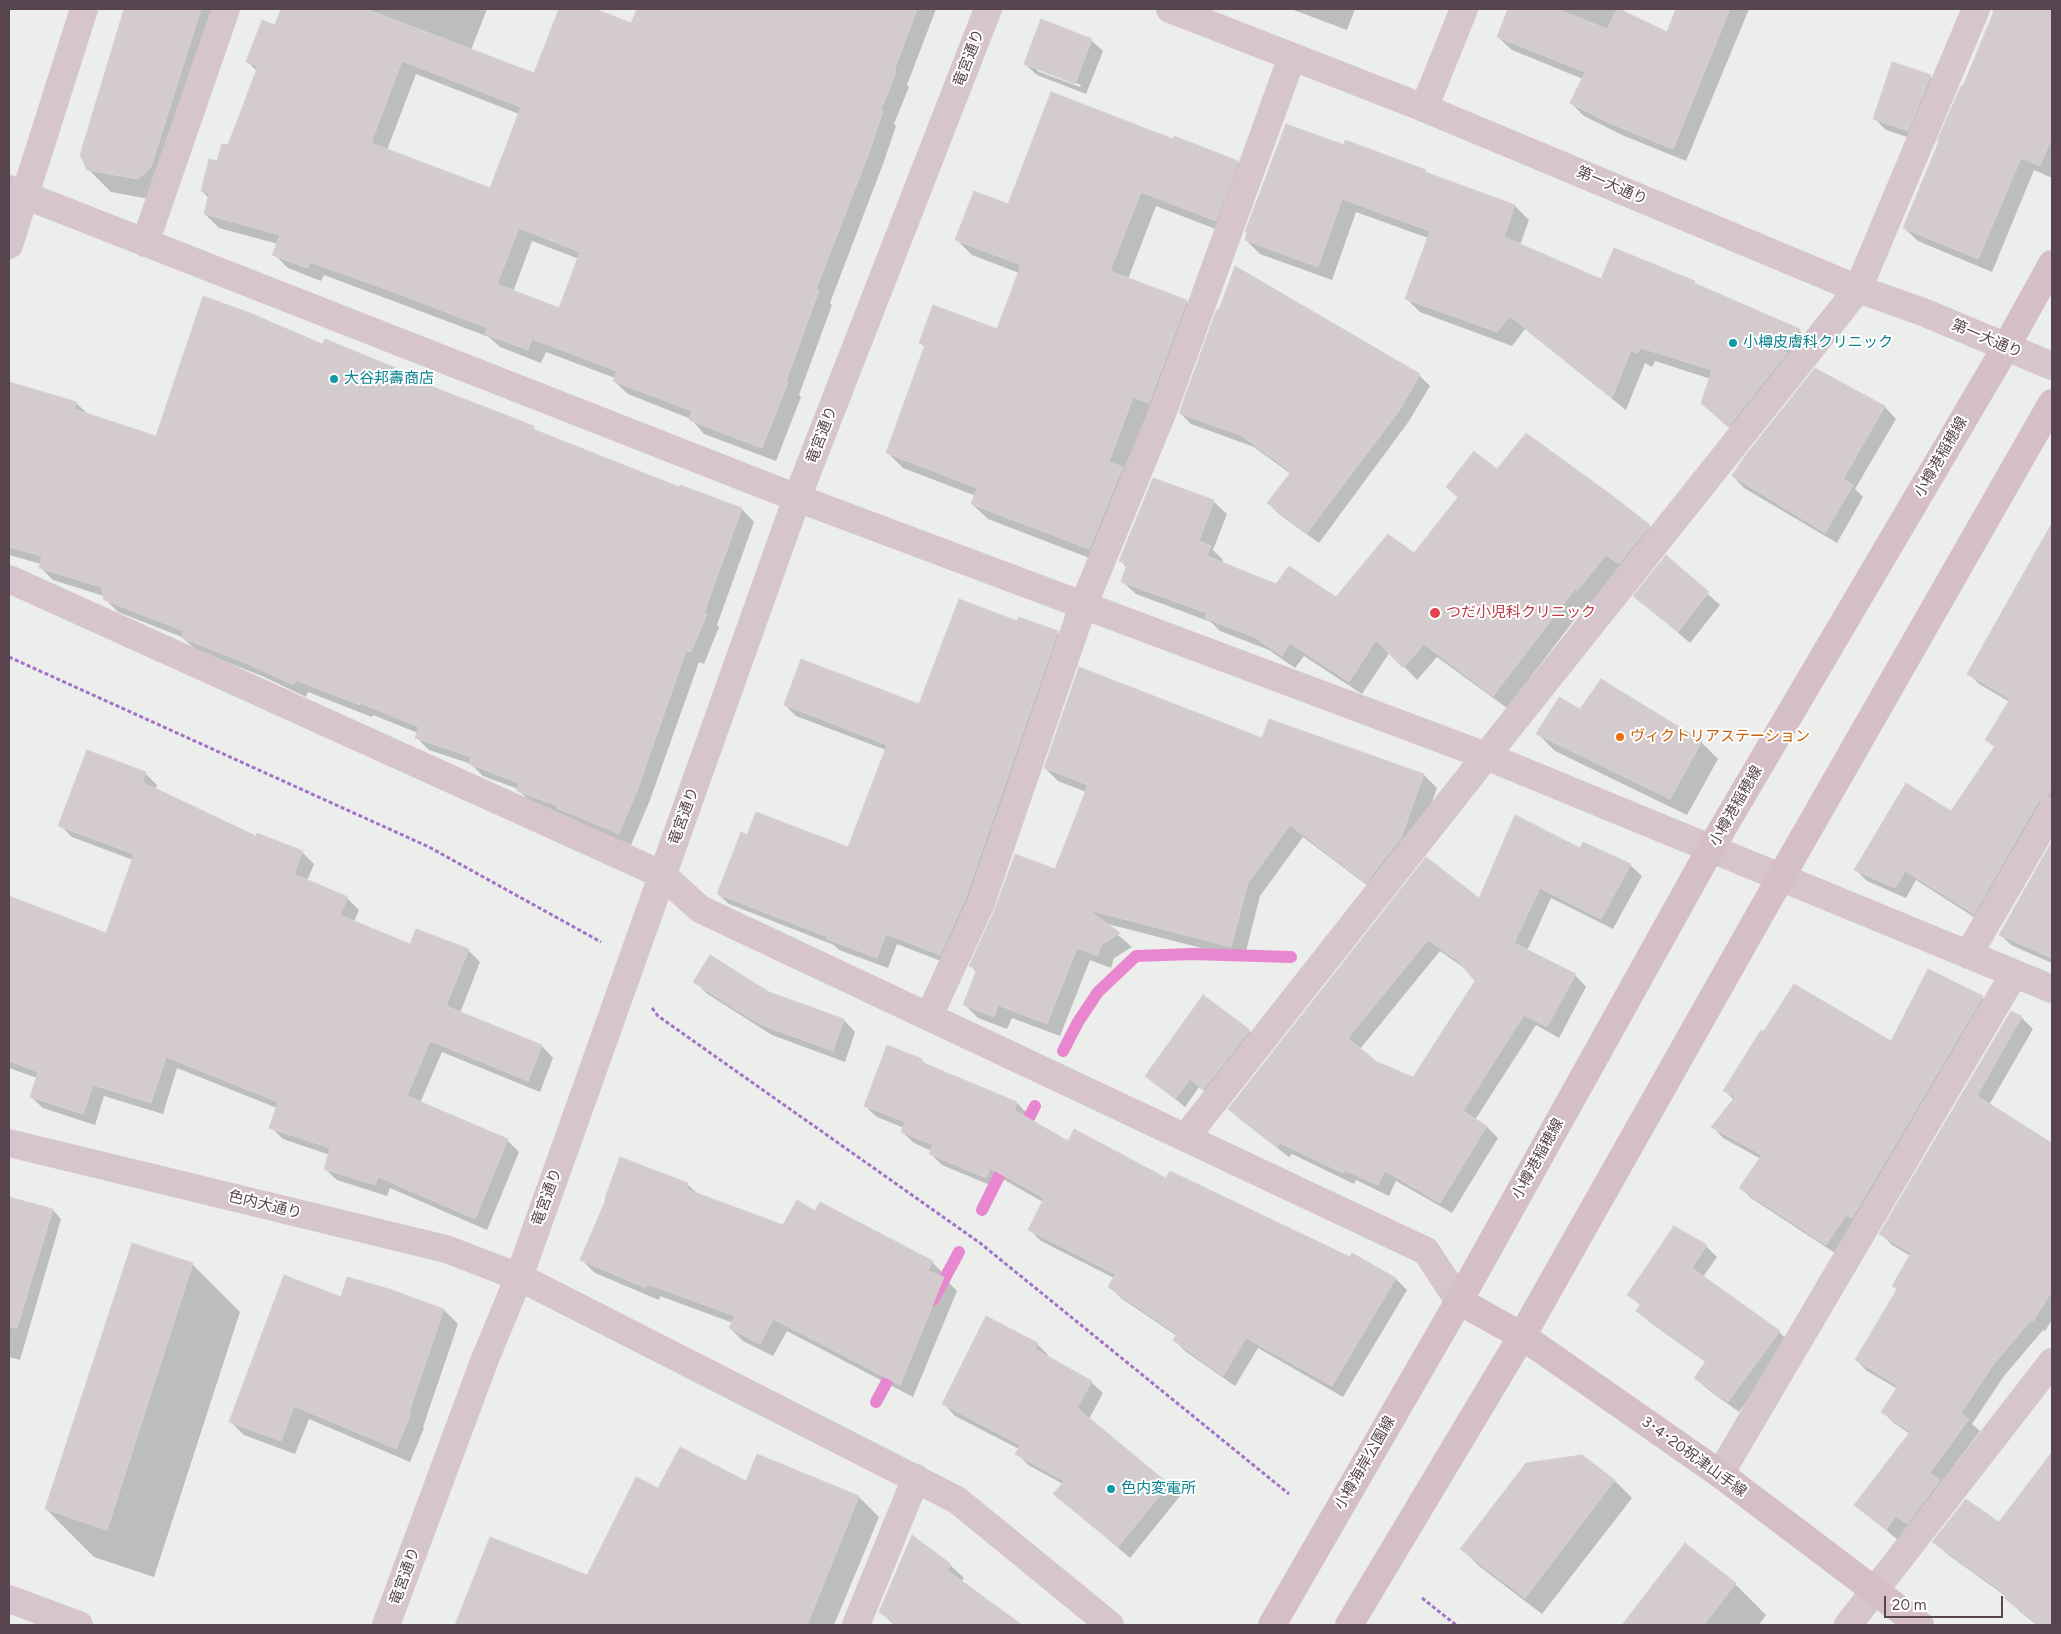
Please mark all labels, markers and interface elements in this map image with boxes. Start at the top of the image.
street label: 竜宮通り [950,27,988,89]
street label: 第一大通り [1574,163,1650,209]
street label: 第一大通り [1949,316,2025,362]
place label: 小樽皮膚科クリニック [1743,334,1893,352]
marker: 小樽皮膚科クリニック [1727,337,1739,349]
place label: 大谷邦壽商店 [344,370,434,388]
marker: 大谷邦壽商店 [328,373,340,385]
street label: 竜宮通り [803,404,841,466]
street label: 小樽港稲穂線 [1911,414,1971,500]
place label: つだ小児科クリニック [1446,604,1596,622]
marker: つだ小児科クリニック [1428,606,1442,620]
place label: ヴィクトリアステーション [1630,728,1810,746]
marker: ヴィクトリアステーション [1614,731,1626,743]
street label: 小樽港稲穂線 [1706,763,1766,849]
street label: 竜宮通り [665,785,703,847]
street label: 小樽港稲穂線 [1508,1115,1568,1203]
street label: 竜宮通り [528,1166,566,1228]
street label: 色内大通り [226,1187,304,1223]
street label: 小樽海岸公園線 [1331,1413,1399,1513]
street label: 3･4･20祝津山手線 [1638,1413,1750,1501]
place label: 色内変電所 [1121,1480,1196,1498]
marker: 色内変電所 [1105,1483,1117,1495]
street label: 竜宮通り [386,1545,424,1607]
scale bar [1886,1586,2005,1618]
text: 20 m [1892,1596,1926,1614]

